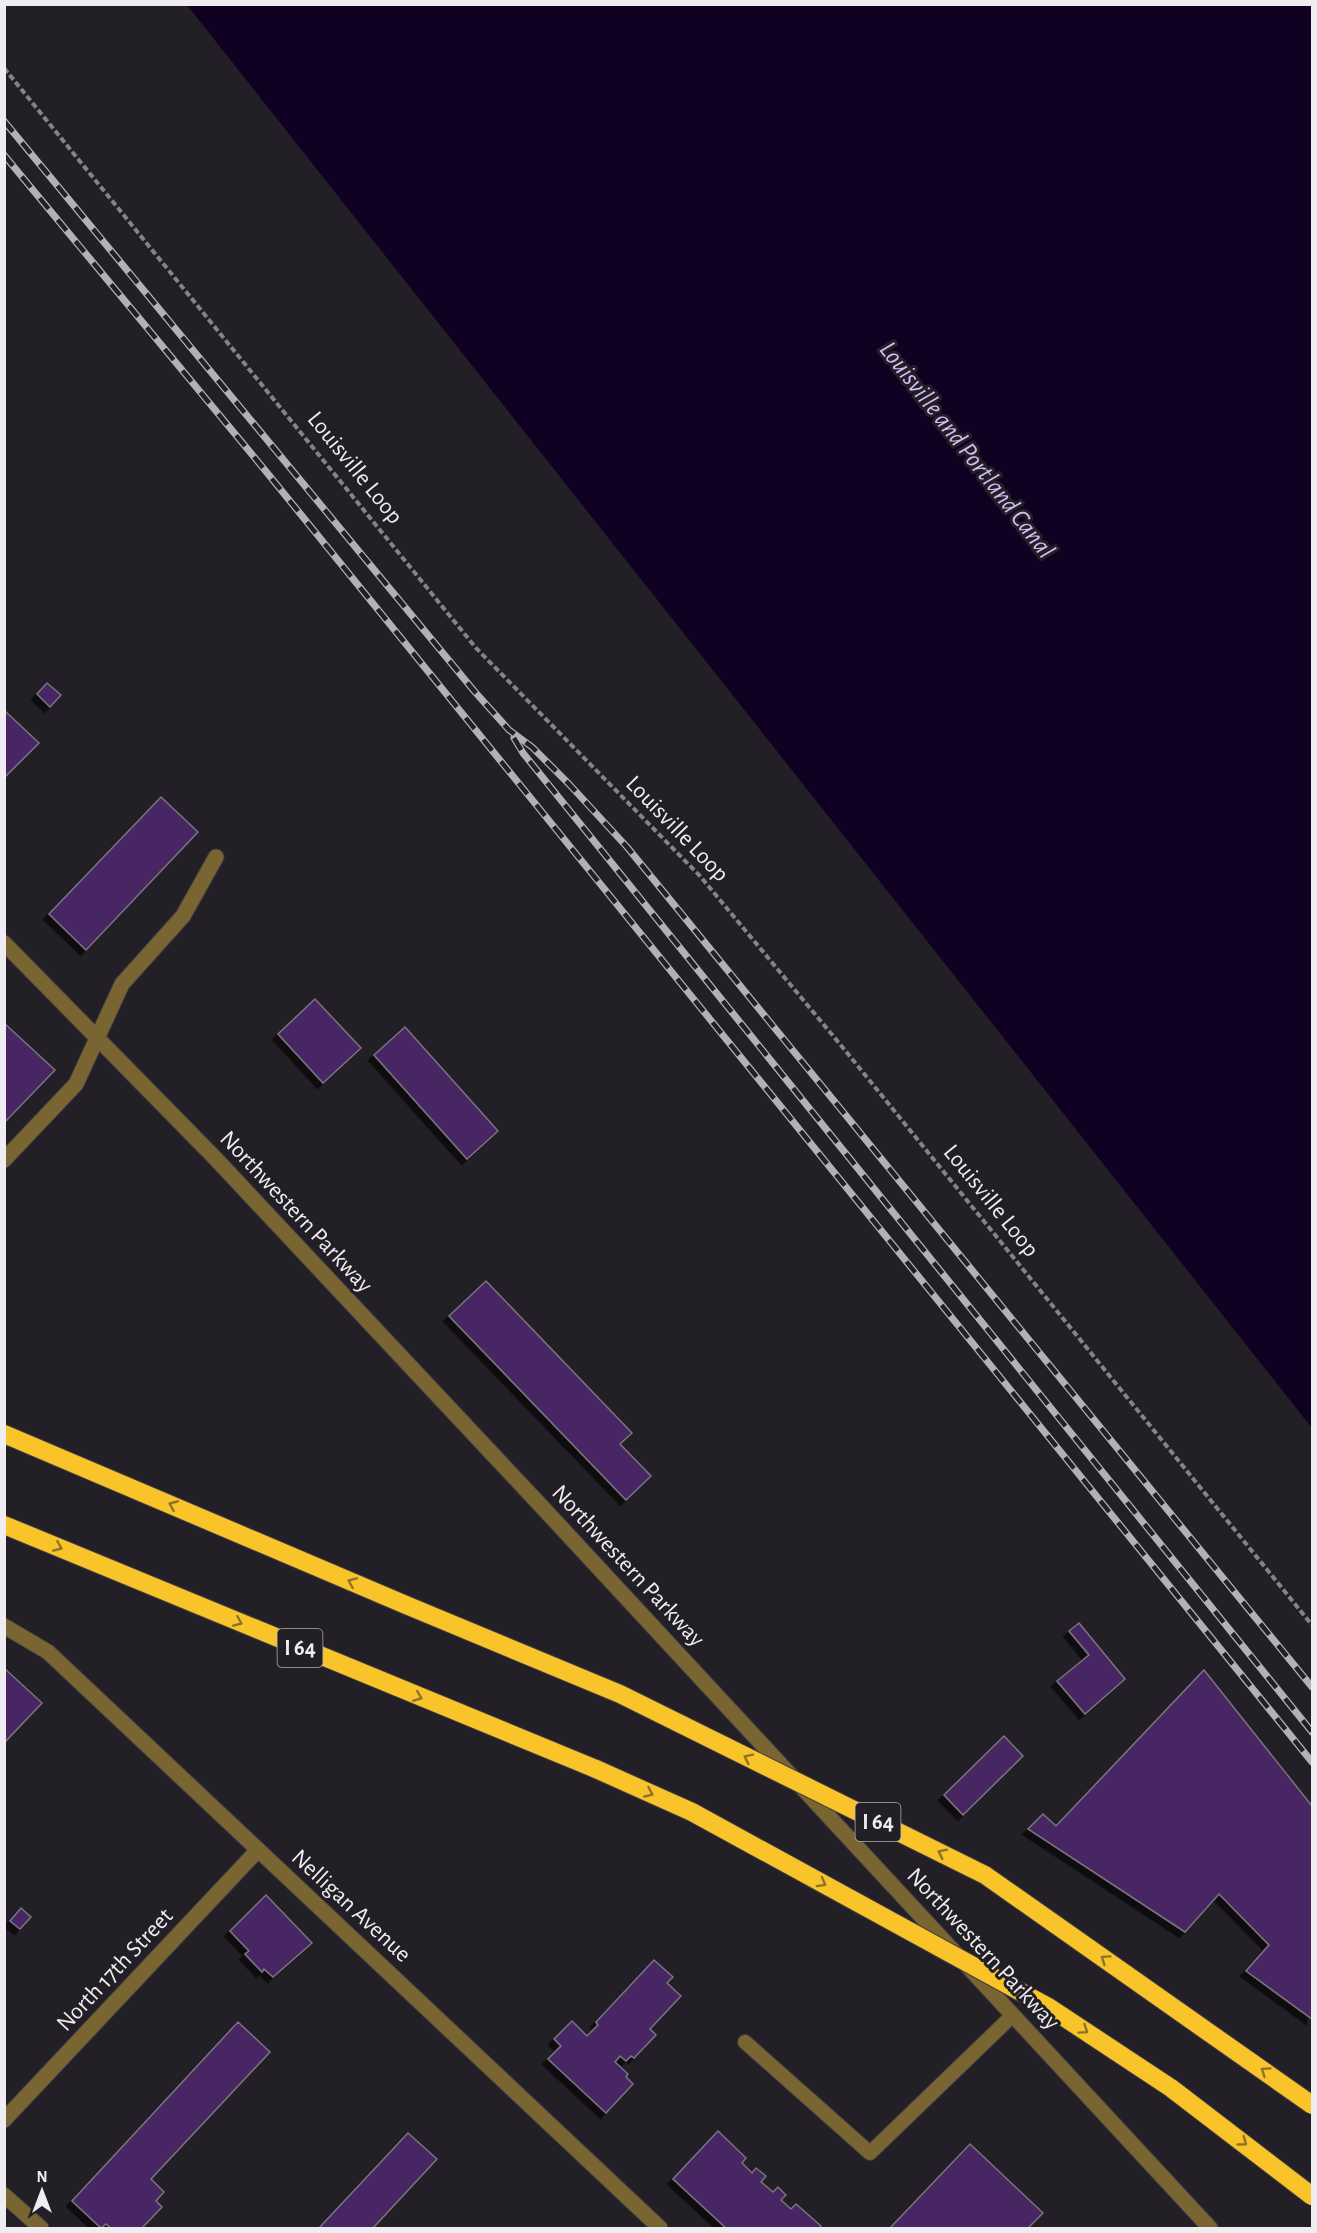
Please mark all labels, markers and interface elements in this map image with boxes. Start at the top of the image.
water label: Louisville and Portland Canal [874,337,1060,563]
street label: Louisville Loop [303,407,407,529]
street label: Louisville Loop [621,772,733,886]
street label: Northwestern Parkway [215,1127,377,1297]
street label: Louisville Loop [939,1140,1043,1262]
street label: Northwestern Parkway [547,1481,709,1651]
one-way arrow [168,1500,179,1512]
one-way arrow [52,1540,63,1552]
one-way arrow [348,1577,359,1589]
one-way arrow [232,1615,243,1627]
road number: I 64 [278,1629,322,1667]
one-way arrow [412,1690,423,1702]
one-way arrow [743,1753,754,1765]
one-way arrow [643,1786,654,1798]
road number: I 64 [856,1803,900,1841]
street label: Nelligan Avenue [287,1845,415,1967]
one-way arrow [937,1849,948,1861]
street label: Northwestern Parkway [902,1864,1064,2034]
one-way arrow [816,1876,826,1887]
street label: North 17th Street [52,1904,178,2036]
one-way arrow [1101,1955,1112,1966]
one-way arrow [1077,2023,1088,2034]
one-way arrow [1260,2067,1271,2078]
one-way arrow [1237,2135,1248,2146]
north arrow [12,2161,72,2221]
text: N [36,2169,48,2185]

